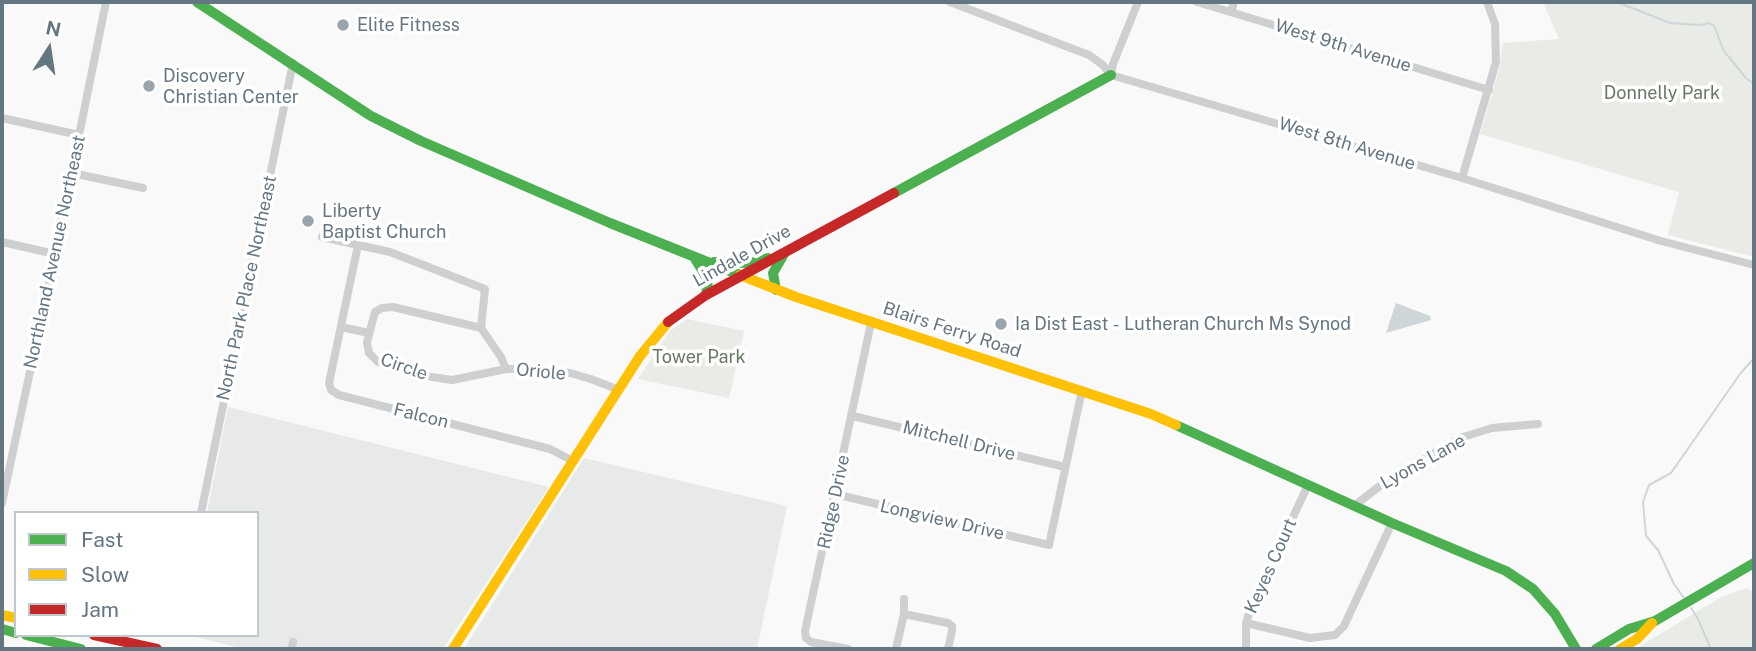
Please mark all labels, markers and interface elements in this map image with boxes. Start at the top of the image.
north arrow [14,14,84,84]
place label: Elite Fitness [357,14,460,36]
street label: West 9th Avenue [1272,15,1414,77]
text: N [44,16,63,41]
marker: Elite Fitness [335,17,351,33]
place label: Discovery Christian Center [163,65,299,108]
marker: Discovery Christian Center [141,78,157,94]
park label: Donnelly Park [1604,82,1720,104]
street label: West 8th Avenue [1276,113,1418,175]
street label: Northland Avenue Northeast [20,133,90,371]
street label: North Park Place Northeast [213,173,281,403]
place label: Liberty Baptist Church [322,200,446,242]
marker: Liberty Baptist Church [300,213,316,229]
street label: Lindale Drive [689,220,795,292]
street label: Blairs Ferry Road [880,297,1024,363]
place label: Ia Dist East - Lutheran Church Ms Synod [1015,313,1351,335]
marker: Ia Dist East - Lutheran Church Ms Synod [993,316,1009,332]
park label: Tower Park [652,346,746,368]
street label: Circle [377,349,431,385]
street label: Oriole [515,359,567,385]
street label: Falcon [391,399,451,433]
street label: Mitchell Drive [900,417,1018,465]
street label: Lyons Lane [1377,430,1469,494]
street label: Ridge Drive [813,453,855,551]
street label: Longview Drive [878,495,1006,545]
legend [14,511,259,637]
street label: Keyes Court [1240,515,1302,617]
text: Fast [81,527,123,552]
text: Slow [81,562,129,587]
text: Jam [81,597,119,622]

